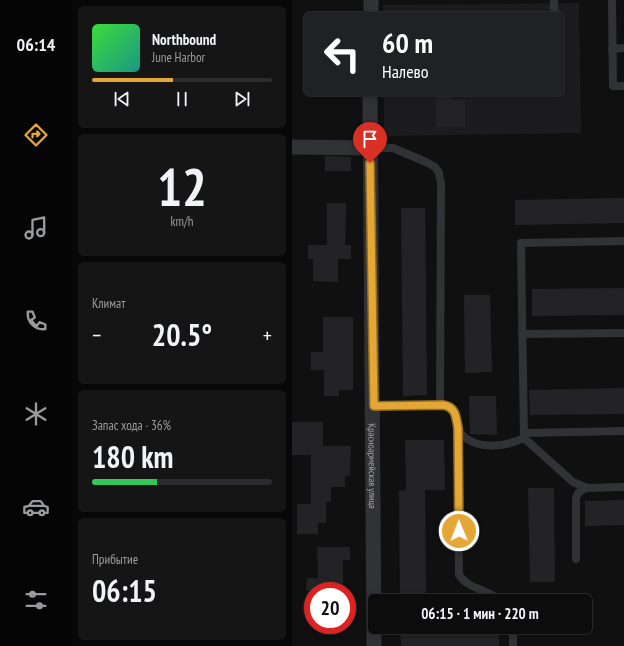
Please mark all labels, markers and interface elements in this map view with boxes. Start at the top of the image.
text: 60 m [382,24,433,61]
icon: left [316,28,368,80]
text: Northbound [152,30,216,49]
text: 06:14 [17,33,55,56]
text: June Harbor [152,49,205,66]
text: Налево [382,60,429,83]
icon: previous [111,88,133,110]
icon: pause [171,88,193,110]
icon: next [231,88,253,110]
icon: directions [22,121,50,149]
pin [353,122,387,163]
icon: arrive [359,128,381,150]
text: 12 [157,153,207,220]
text: km/h [170,213,194,230]
icon: music [22,214,50,242]
text: Климат [92,295,125,312]
icon: phone [22,307,50,335]
text: 20.5° [152,315,212,354]
text: − [92,321,101,349]
text: + [263,321,272,349]
icon: climate [22,400,50,428]
text: Запас хода · 36% [92,417,171,434]
street label: Красноармейская улица [366,423,380,509]
text: 180 km [92,437,173,476]
icon: car [22,493,50,521]
position arrow [438,510,480,552]
text: Прибытие [92,551,138,568]
text: 06:15 [92,571,157,610]
speed limit sign: 20 [304,582,356,634]
icon: filters [22,586,50,614]
text: 06:15 · 1 мин · 220 m [421,604,539,623]

